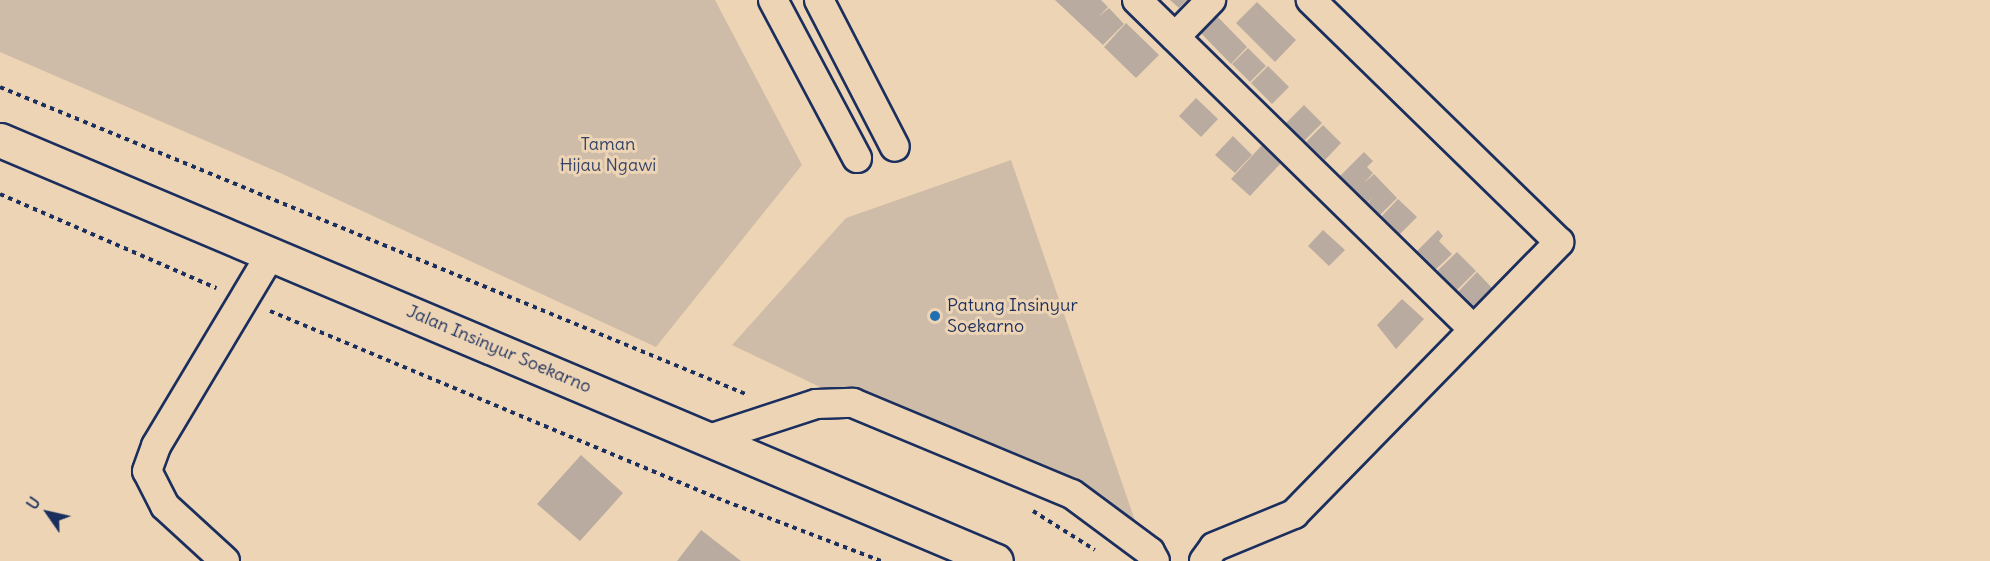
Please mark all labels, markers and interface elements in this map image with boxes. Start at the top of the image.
park label: Taman Hijau Ngawi [560,134,656,176]
place label: Patung Insinyur Soekarno [947,295,1078,338]
street label: Jalan Insinyur Soekarno [403,300,595,398]
marker: Patung Insinyur Soekarno [928,309,942,323]
north arrow [18,483,78,543]
text: U [22,493,44,513]

